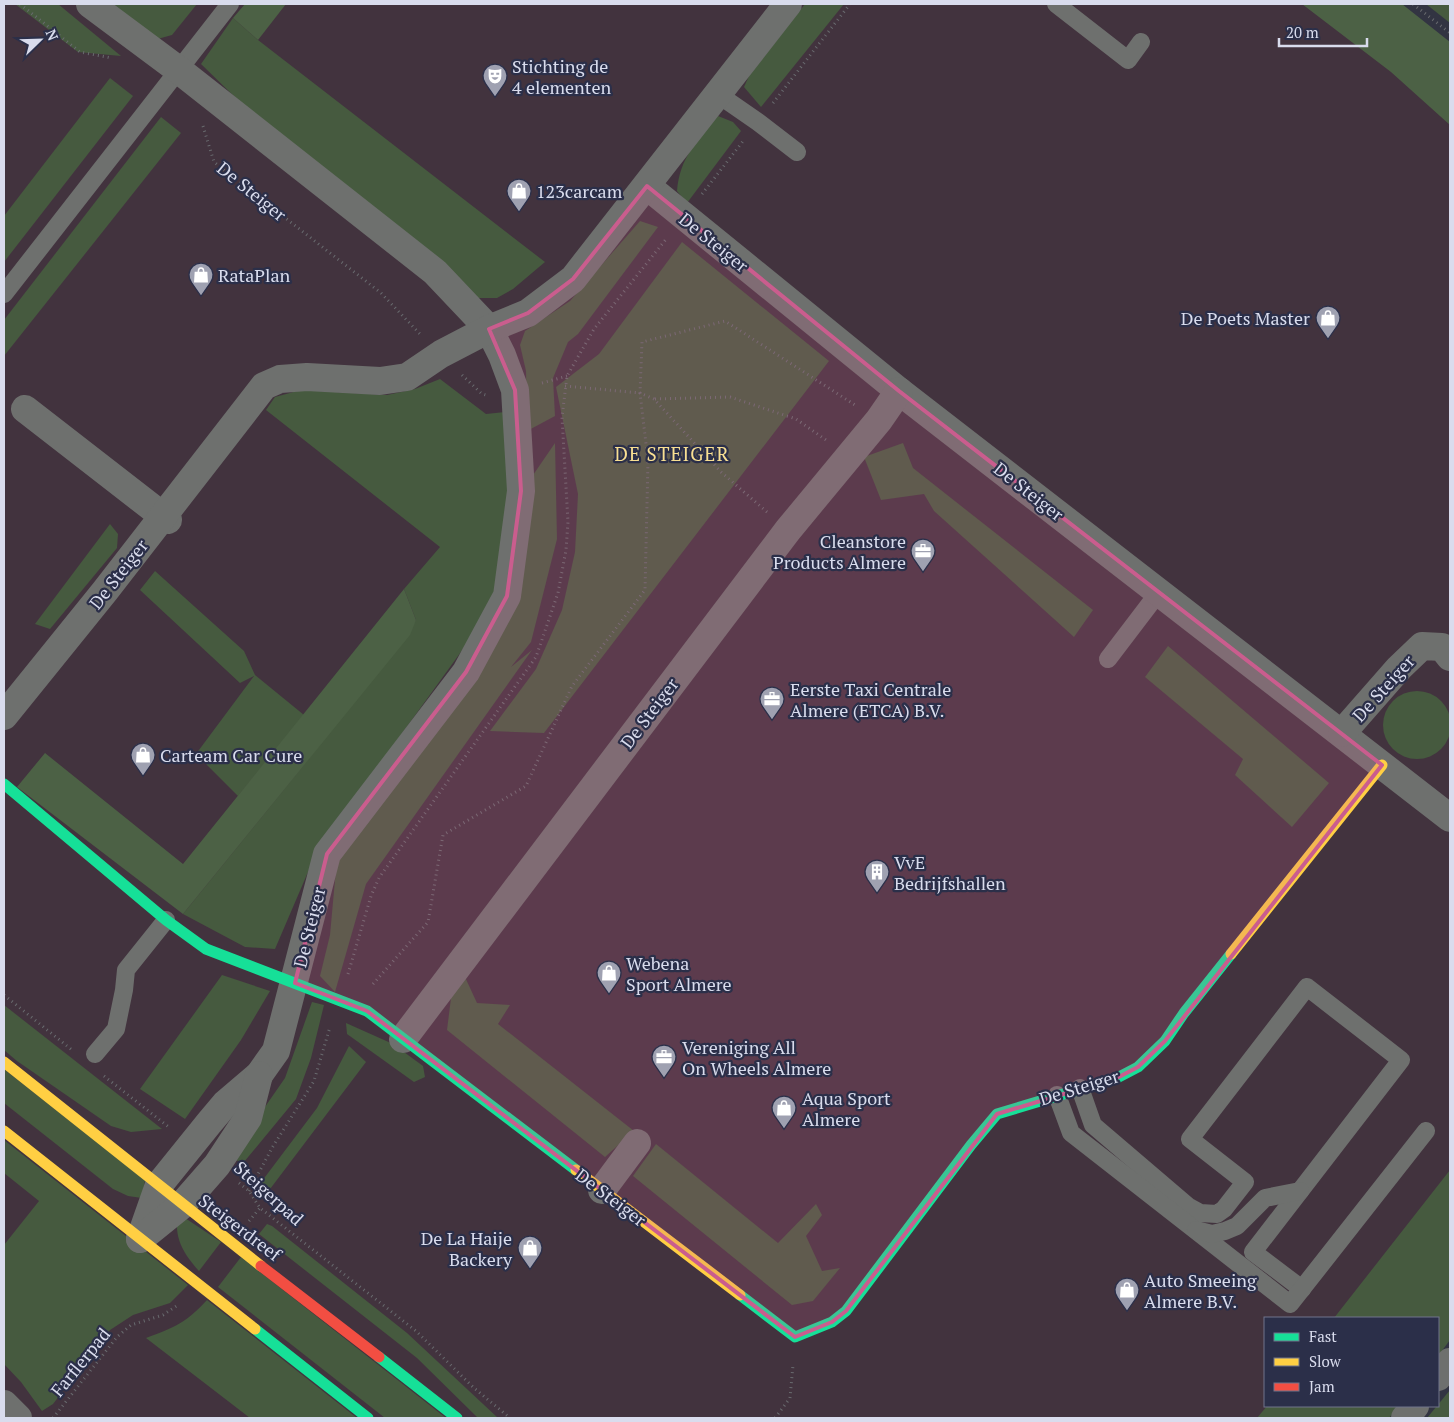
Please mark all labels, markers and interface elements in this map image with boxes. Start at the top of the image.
north arrow [15,15,65,65]
scale bar [1279,15,1366,47]
text: 20 m [1286,22,1319,42]
text: N [42,26,63,44]
place label: Stichting de 4 elementen [512,54,612,99]
theatre icon: Stichting de 4 elementen [482,63,508,97]
street label: De Steiger [212,156,292,226]
shop icon: 123carcam [506,178,532,212]
place label: 123carcam [536,179,623,203]
street label: De Steiger [674,207,754,277]
shop icon: RataPlan [188,262,214,296]
place label: RataPlan [218,263,291,287]
shop icon: De Poets Master [1315,305,1341,339]
place label: De Poets Master [1181,306,1310,330]
district label: DE STEIGER [614,441,730,466]
street label: De Steiger [989,456,1069,526]
place label: Cleanstore Products Almere [773,529,906,574]
street label: De Steiger [83,534,153,614]
office icon: Cleanstore Products Almere [910,538,936,572]
street label: De Steiger [1347,649,1420,727]
street label: De Steiger [615,673,683,753]
place label: Eerste Taxi Centrale Almere (ETCA) B.V. [790,677,951,722]
office icon: Eerste Taxi Centrale Almere (ETCA) B.V. [759,686,785,720]
shop icon: Carteam Car Cure [130,742,156,776]
place label: Carteam Car Cure [160,743,302,767]
place label: VvE Bedrijfshallen [894,850,1006,895]
building icon: VvE Bedrijfshallen [864,859,890,893]
street label: De Steiger [287,884,331,970]
place label: Webena Sport Almere [626,951,732,996]
shop icon: Webena Sport Almere [596,960,622,994]
place label: Vereniging All On Wheels Almere [682,1035,831,1080]
office icon: Vereniging All On Wheels Almere [651,1044,677,1078]
street label: De Steiger [1036,1063,1122,1111]
place label: Aqua Sport Almere [802,1086,891,1131]
shop icon: Aqua Sport Almere [771,1095,797,1129]
street label: Steigerpad [229,1155,309,1231]
street label: De Steiger [571,1163,651,1231]
street label: Steigerdreef [194,1188,288,1267]
place label: De La Haije Backery [421,1226,513,1271]
shop icon: De La Haije Backery [517,1235,543,1269]
place label: Auto Smeeing Almere B.V. [1144,1268,1257,1313]
shop icon: Auto Smeeing Almere B.V. [1114,1277,1140,1311]
legend [1264,1317,1439,1407]
street label: Farflerpad [45,1323,115,1401]
text: Fast [1309,1326,1337,1346]
text: Slow [1309,1351,1342,1371]
text: Jam [1309,1376,1335,1396]

